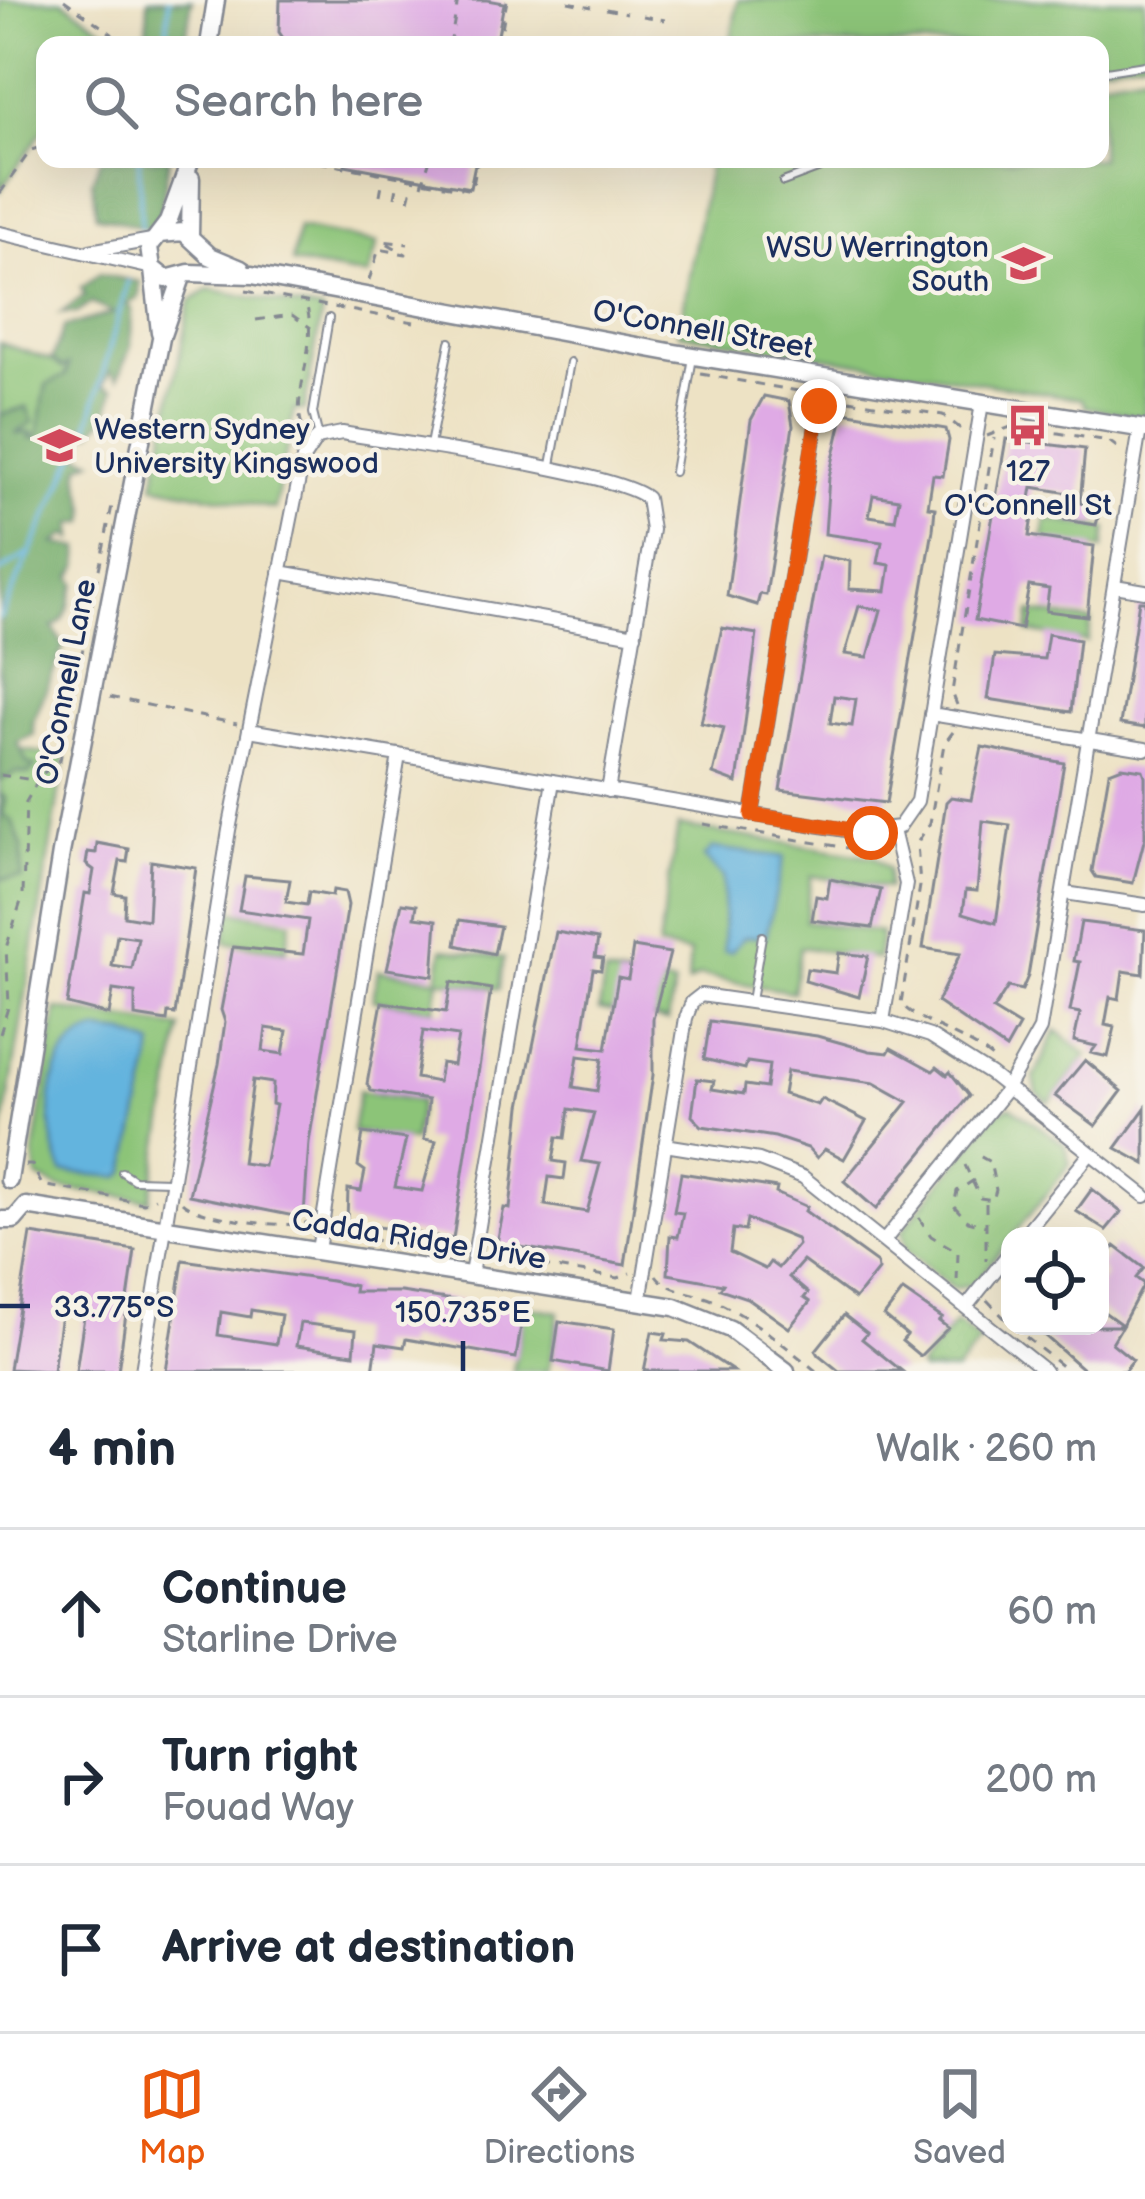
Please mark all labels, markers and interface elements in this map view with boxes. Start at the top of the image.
search box [36,36,1109,168]
icon: search [78,69,144,135]
text: Search here [174,75,423,130]
place label: WSU Werrington South [766,230,989,300]
school or university icon: WSU Werrington South [1000,241,1046,287]
street label: O'Connell Street [590,293,816,367]
route end [792,379,846,433]
bus stop icon: 127 O'Connell St [1005,402,1051,448]
place label: Western Sydney University Kingswood [94,412,379,482]
school or university icon: Western Sydney University Kingswood [37,423,83,469]
place label: 127 O'Connell St [944,454,1112,524]
street label: O'Connell Lane [29,576,105,788]
route start [844,806,898,860]
street label: Cadda Ridge Drive [289,1202,549,1278]
map controls [1001,1227,1109,1335]
button: locate [1001,1227,1109,1335]
text: 33.775°S [54,1290,175,1326]
text: 150.735°E [395,1295,531,1331]
text: 4 min [48,1419,176,1480]
text: Walk · 260 m [876,1426,1097,1473]
text: Continue [162,1562,347,1617]
icon: ahead [48,1580,114,1646]
text: 60 m [1007,1589,1097,1636]
text: Starline Drive [162,1617,398,1664]
text: Turn right [162,1730,358,1785]
icon: right [48,1748,114,1814]
text: 200 m [985,1757,1097,1804]
text: Fouad Way [162,1785,354,1832]
icon: arrive [48,1916,114,1982]
text: Arrive at destination [162,1921,575,1976]
tab: Map [139,2061,205,2173]
tab: Directions [484,2061,635,2173]
tab: Saved [913,2061,1006,2173]

